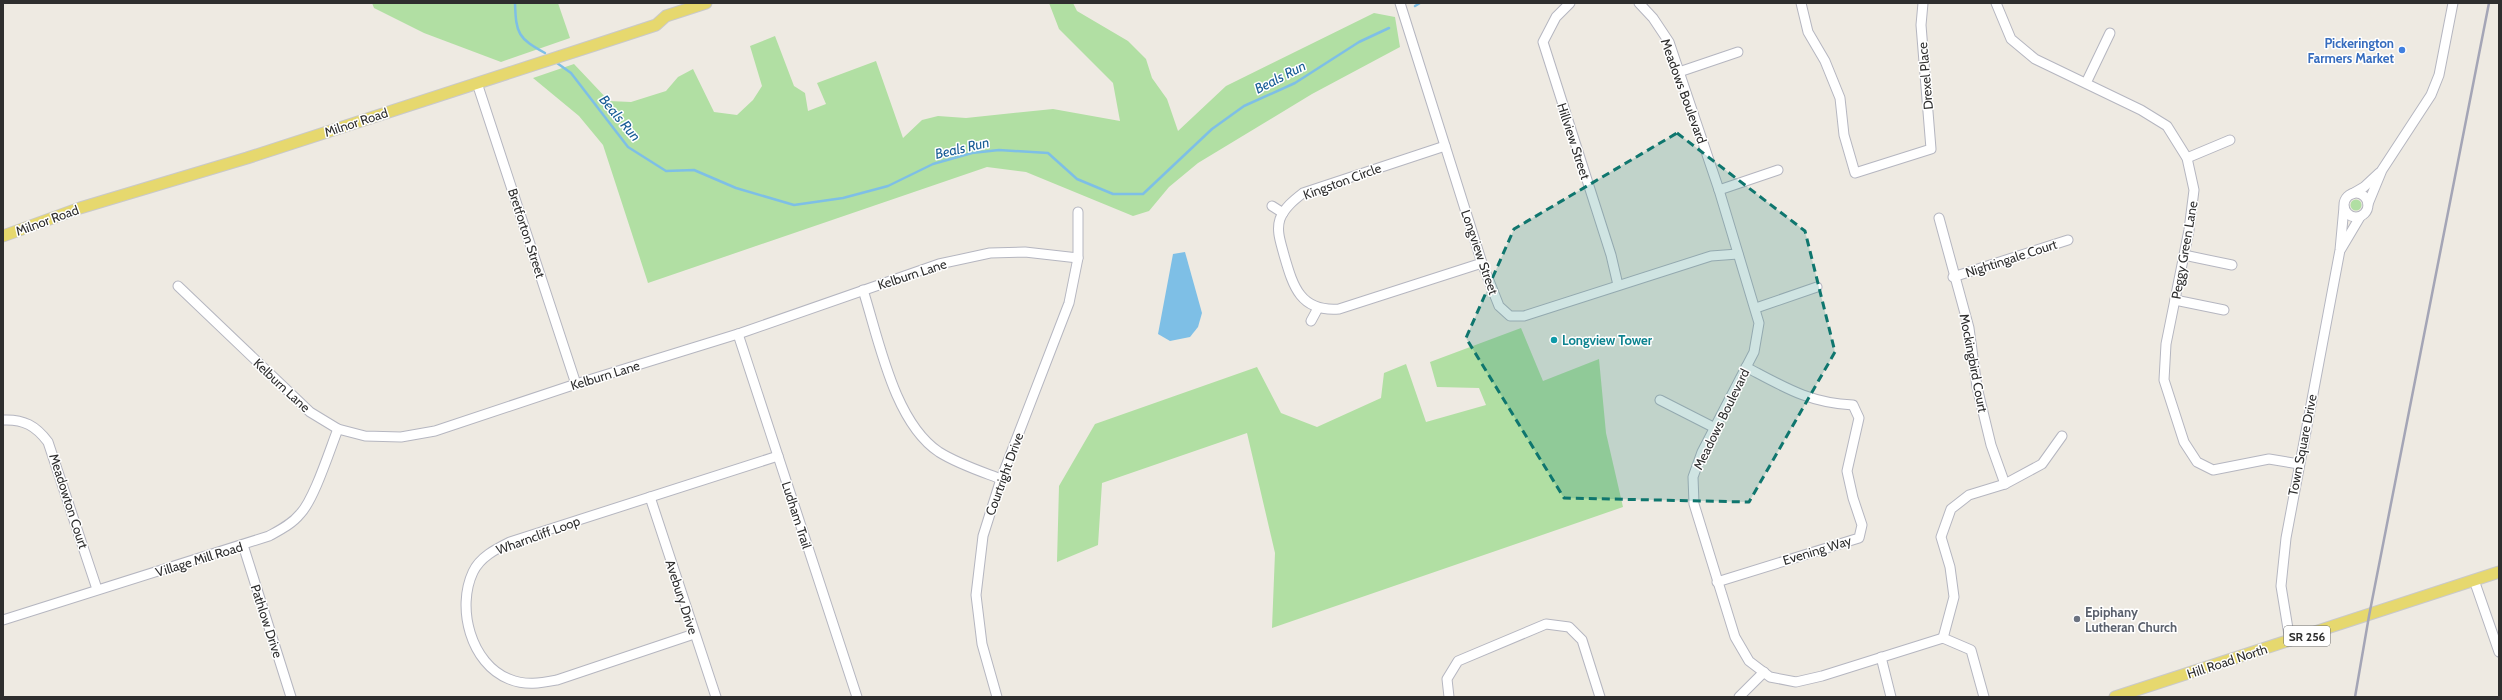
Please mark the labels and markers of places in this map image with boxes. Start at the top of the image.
place label: Pickerington Farmers Market [2307,35,2395,66]
marker: Pickerington Farmers Market [2397,45,2407,55]
place label: Longview Tower [1562,332,1653,348]
marker: Longview Tower [1549,335,1559,345]
place label: Epiphany Lutheran Church [2085,604,2177,635]
marker: Epiphany Lutheran Church [2072,614,2082,624]

